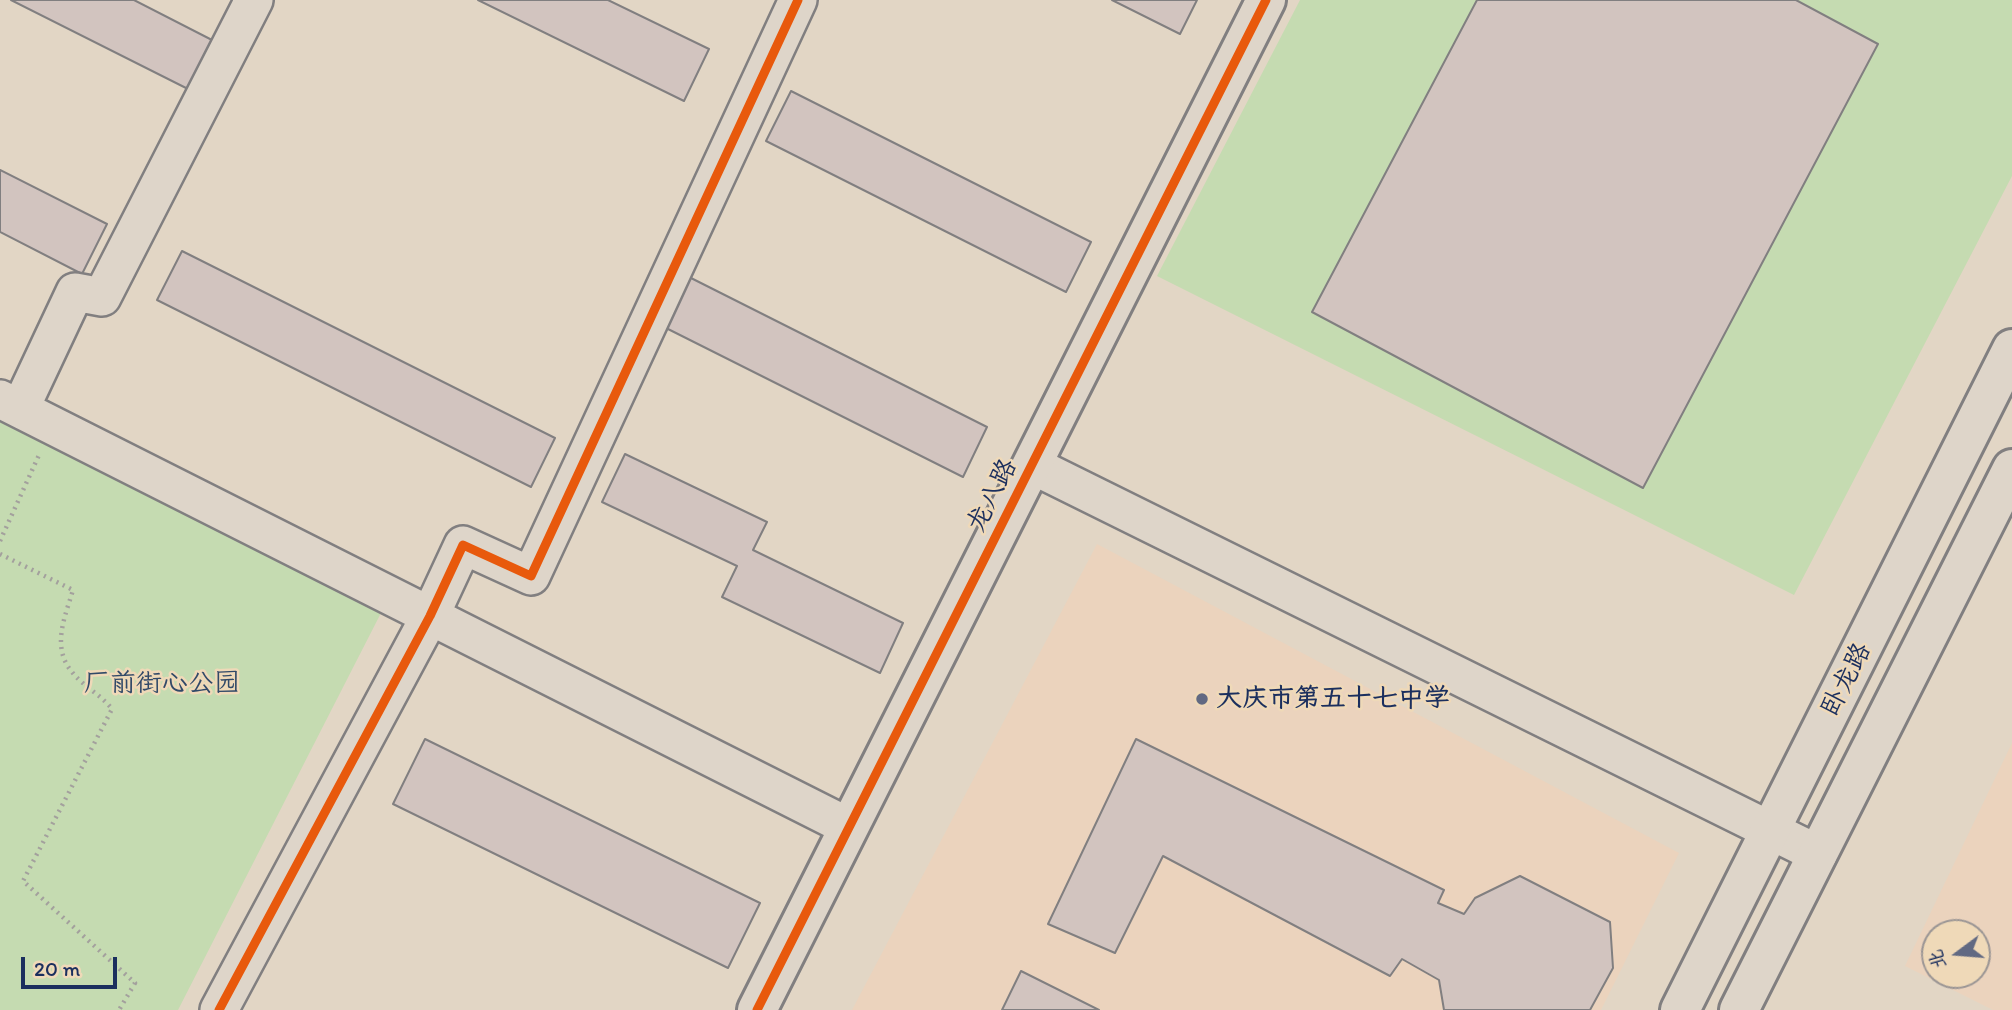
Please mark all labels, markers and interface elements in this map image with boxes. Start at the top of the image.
street label: 龙八路 [961,454,1025,538]
street label: 卧龙路 [1815,638,1879,722]
park label: 厂前街心公园 [84,668,240,700]
place label: 大庆市第五十七中学 [1216,683,1450,715]
marker: 大庆市第五十七中学 [1194,691,1210,707]
north arrow [1921,919,1991,989]
scale bar [24,944,121,988]
text: 北 [1924,947,1951,972]
text: 20 m [34,956,80,981]

